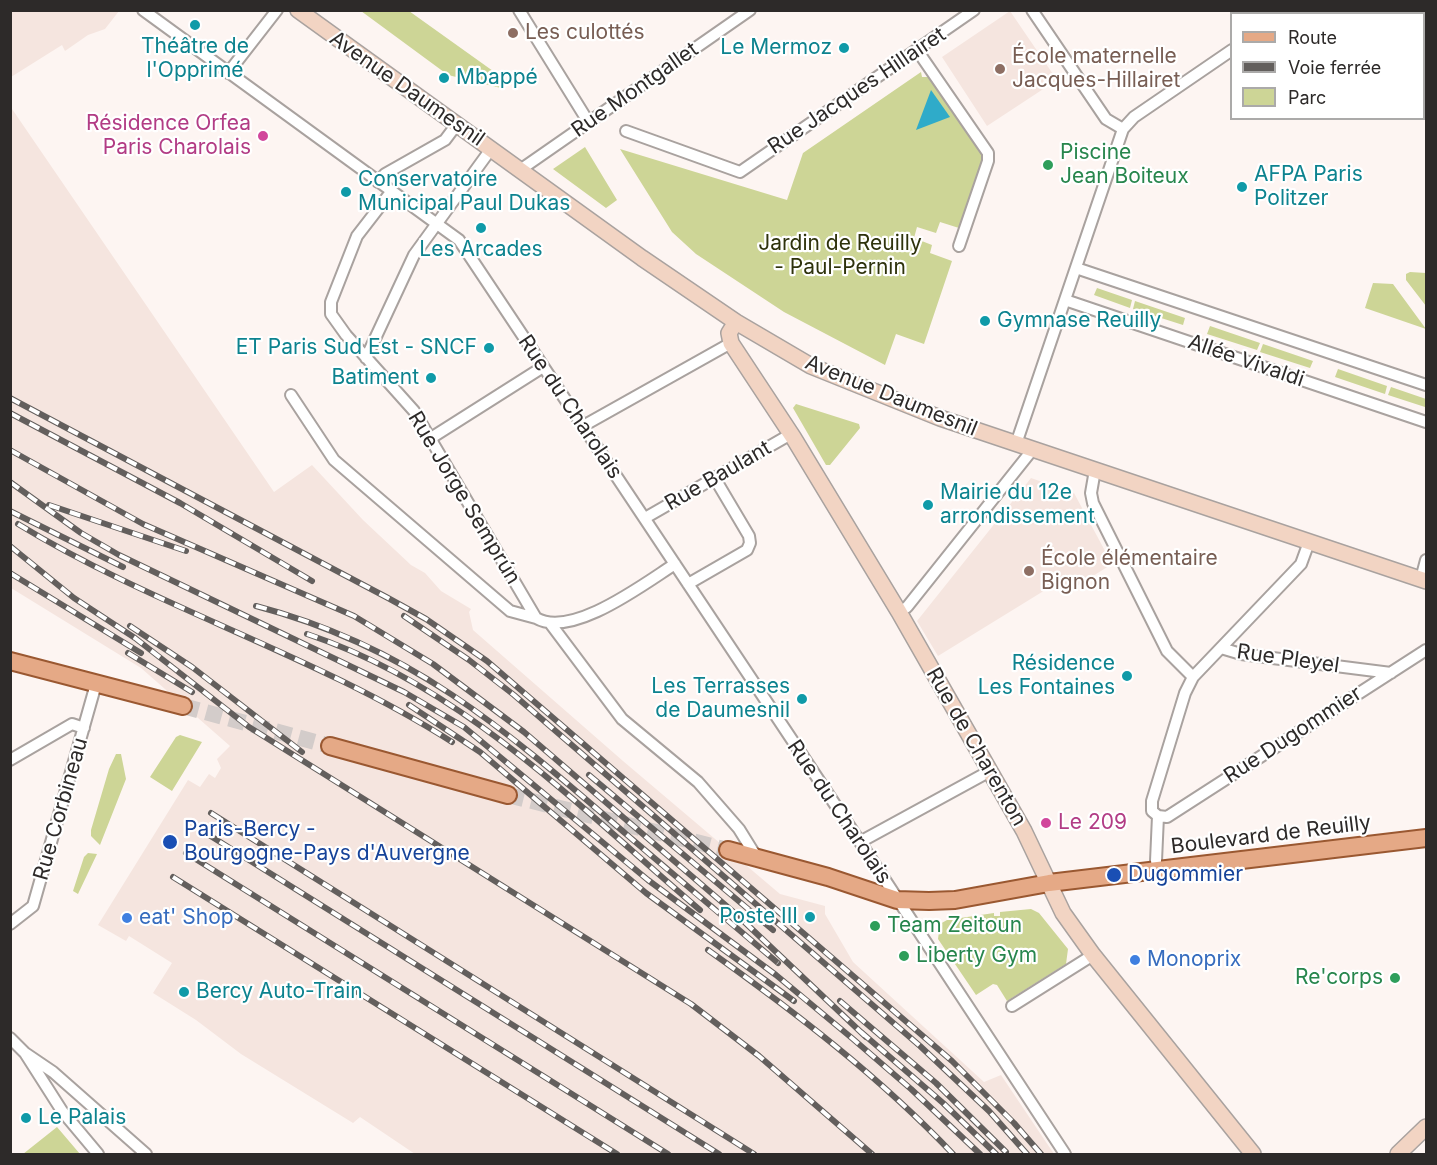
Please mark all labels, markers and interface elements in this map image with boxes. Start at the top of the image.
legend [1230,12,1425,120]
marker: Théâtre de l'Opprimé [188,18,202,32]
place label: Les culottés [525,20,645,46]
street label: Rue Jacques Hillairet [763,22,951,160]
street label: Avenue Daumesnil [325,26,489,152]
marker: Les culottés [506,26,520,40]
text: Route [1288,27,1337,48]
place label: Théâtre de l'Opprimé [141,34,249,84]
place label: Le Mermoz [720,35,832,61]
street label: Rue Montgallet [567,37,703,143]
marker: Le Mermoz [837,41,851,55]
place label: École maternelle Jacques-Hillairet [1012,44,1180,94]
text: Voie ferrée [1288,57,1381,78]
marker: École maternelle Jacques-Hillairet [993,62,1007,76]
place label: Mbappé [456,65,538,91]
marker: Mbappé [437,71,451,85]
text: Parc [1288,87,1326,108]
place label: Résidence Orfea Paris Charolais [86,111,251,161]
marker: Résidence Orfea Paris Charolais [256,129,270,143]
place label: Piscine Jean Boiteux [1060,140,1189,190]
marker: Piscine Jean Boiteux [1041,158,1055,172]
place label: AFPA Paris Politzer [1254,162,1363,212]
place label: Conservatoire Municipal Paul Dukas [358,167,570,217]
marker: AFPA Paris Politzer [1235,180,1249,194]
marker: Conservatoire Municipal Paul Dukas [339,185,353,199]
marker: Les Arcades [474,221,488,235]
park label: Jardin de Reuilly - Paul-Pernin [758,231,922,281]
place label: Les Arcades [419,237,543,263]
place label: Gymnase Reuilly [997,308,1161,334]
marker: Gymnase Reuilly [978,314,992,328]
street label: Allée Vivaldi [1185,329,1307,393]
street label: Rue du Charolais [513,330,627,484]
place label: ET Paris Sud Est - SNCF [236,335,477,361]
marker: ET Paris Sud Est - SNCF [482,341,496,355]
street label: Avenue Daumesnil [801,350,981,442]
place label: Batiment [332,365,419,391]
marker: Batiment [424,371,438,385]
street label: Rue Jorge Semprún [402,407,526,589]
street label: Rue Baulant [661,436,775,516]
place label: Mairie du 12e arrondissement [940,480,1095,530]
marker: Mairie du 12e arrondissement [921,498,935,512]
place label: École élémentaire Bignon [1041,546,1218,596]
marker: École élémentaire Bignon [1022,564,1036,578]
street label: Rue Pleyel [1235,639,1341,679]
place label: Résidence Les Fontaines [978,651,1115,701]
street label: Rue de Charenton [920,663,1032,831]
marker: Résidence Les Fontaines [1120,669,1134,683]
place label: Les Terrasses de Daumesnil [651,674,790,724]
street label: Rue Dugommier [1219,681,1367,789]
marker: Les Terrasses de Daumesnil [795,692,809,706]
street label: Rue Corbineau [29,735,93,883]
street label: Rue du Charolais [782,735,896,889]
place label: Le 209 [1058,810,1127,836]
street label: Boulevard de Reuilly [1169,810,1373,860]
marker: Le 209 [1039,816,1053,830]
place label: Paris-Bercy - Bourgogne-Pays d'Auvergne [184,817,470,867]
marker: Paris-Bercy - Bourgogne-Pays d'Auvergne [161,833,179,851]
place label: Dugommier [1128,862,1243,888]
marker: Dugommier [1105,866,1123,884]
place label: Poste III [719,904,798,930]
place label: eat' Shop [139,905,234,931]
marker: Poste III [803,910,817,924]
marker: eat' Shop [120,911,134,925]
place label: Team Zeitoun [887,913,1022,939]
marker: Team Zeitoun [868,919,882,933]
place label: Liberty Gym [916,943,1037,969]
place label: Monoprix [1147,947,1241,973]
marker: Liberty Gym [897,949,911,963]
marker: Monoprix [1128,953,1142,967]
place label: Re'corps [1295,965,1383,991]
marker: Re'corps [1388,971,1402,985]
place label: Bercy Auto-Train [196,979,363,1005]
marker: Bercy Auto-Train [177,985,191,999]
place label: Le Palais [38,1105,126,1131]
marker: Le Palais [19,1111,33,1125]

